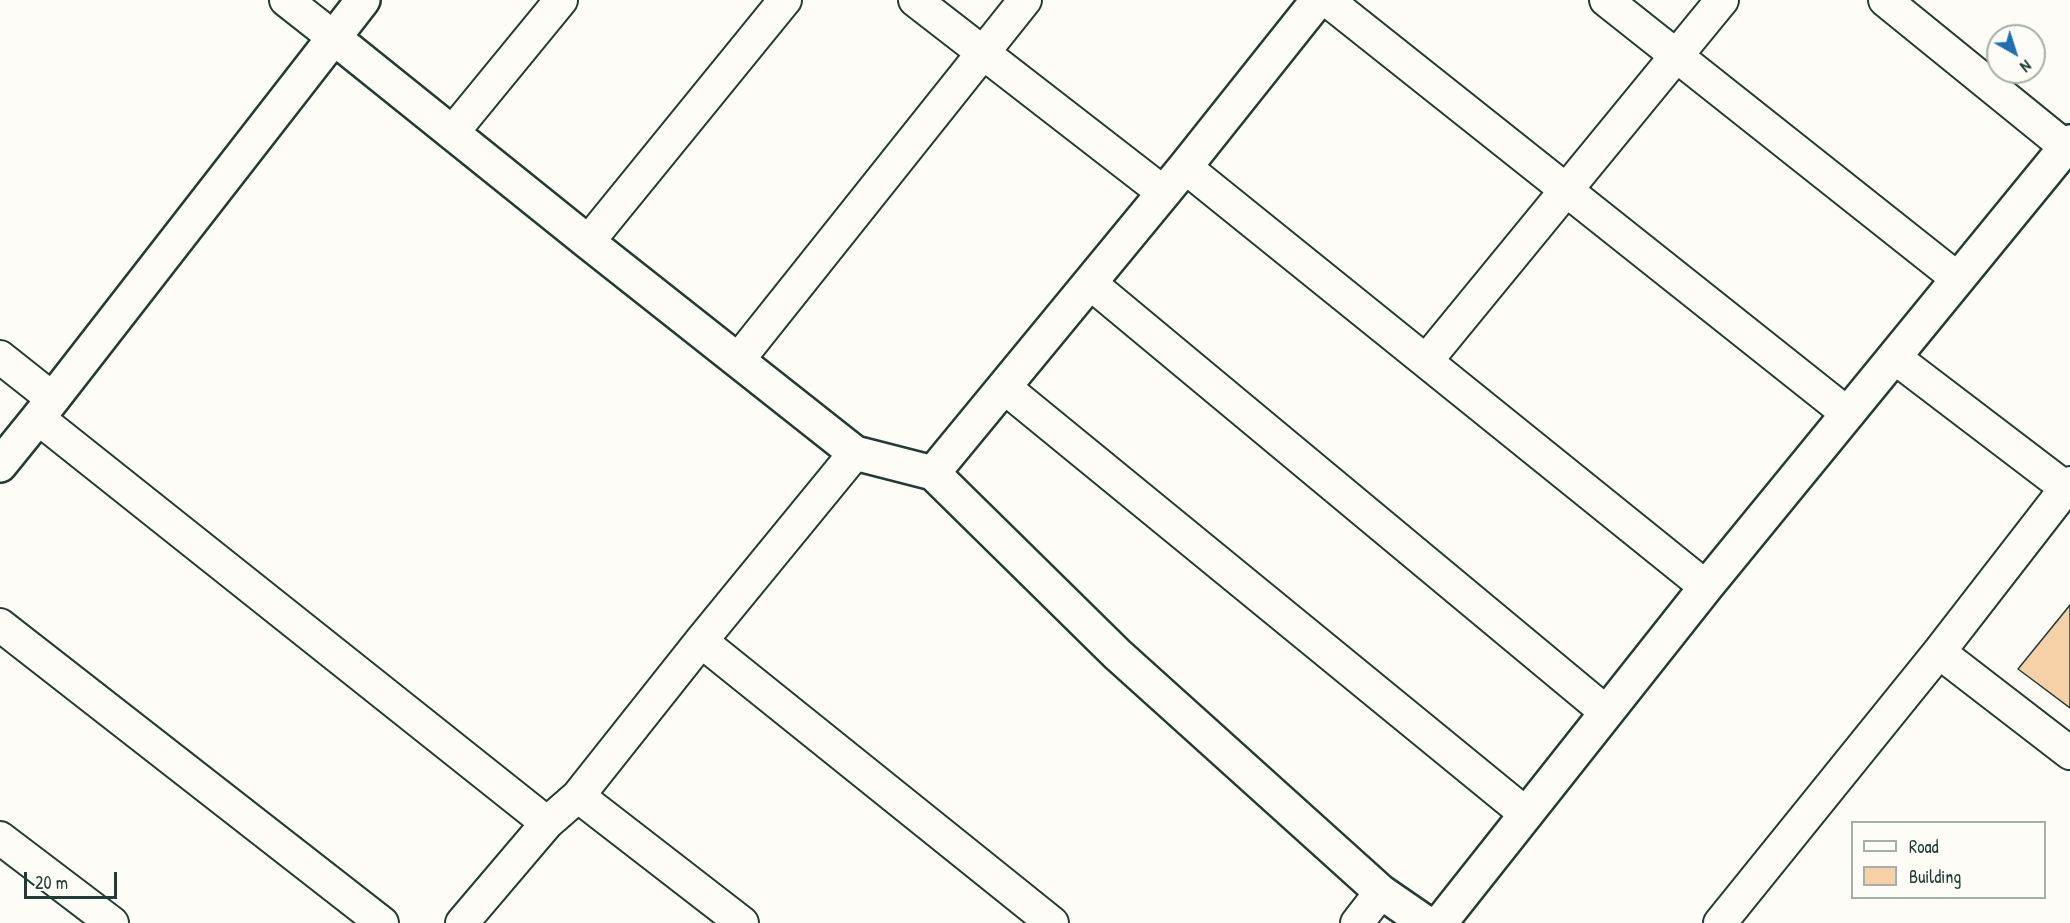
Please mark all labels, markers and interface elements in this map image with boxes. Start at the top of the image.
north arrow [1986,24,2046,84]
text: N [2016,55,2036,78]
legend [1851,821,2046,899]
text: Road [1909,834,1939,859]
scale bar [27,860,120,898]
text: Building [1909,864,1961,889]
text: 20 m [35,870,68,895]

